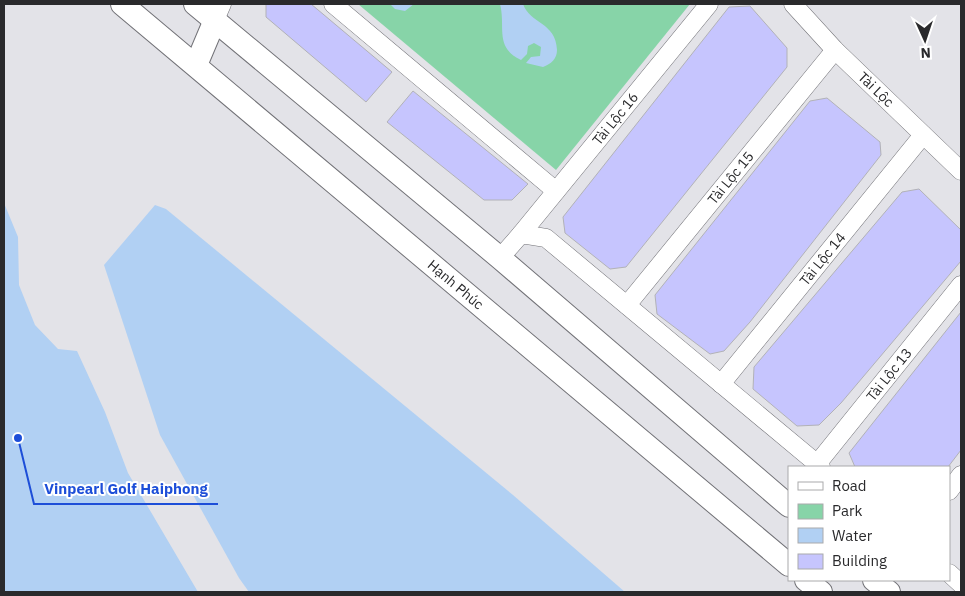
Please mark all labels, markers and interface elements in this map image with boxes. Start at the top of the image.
north arrow [900,15,950,65]
text: N [920,44,931,62]
street label: Tài Lộc [854,68,898,111]
street label: Tài Lộc 16 [588,88,642,149]
street label: Tài Lộc 15 [704,148,758,208]
street label: Tài Lộc 14 [796,229,849,289]
street label: Hạnh Phúc [424,256,488,313]
street label: Tài Lộc 13 [862,344,916,405]
legend [788,466,950,581]
callout: Vinpearl Golf Haiphong [34,474,218,504]
text: Road [832,476,867,495]
text: Vinpearl Golf Haiphong [44,479,208,498]
text: Park [832,501,862,520]
text: Water [832,526,873,545]
text: Building [832,551,887,570]

